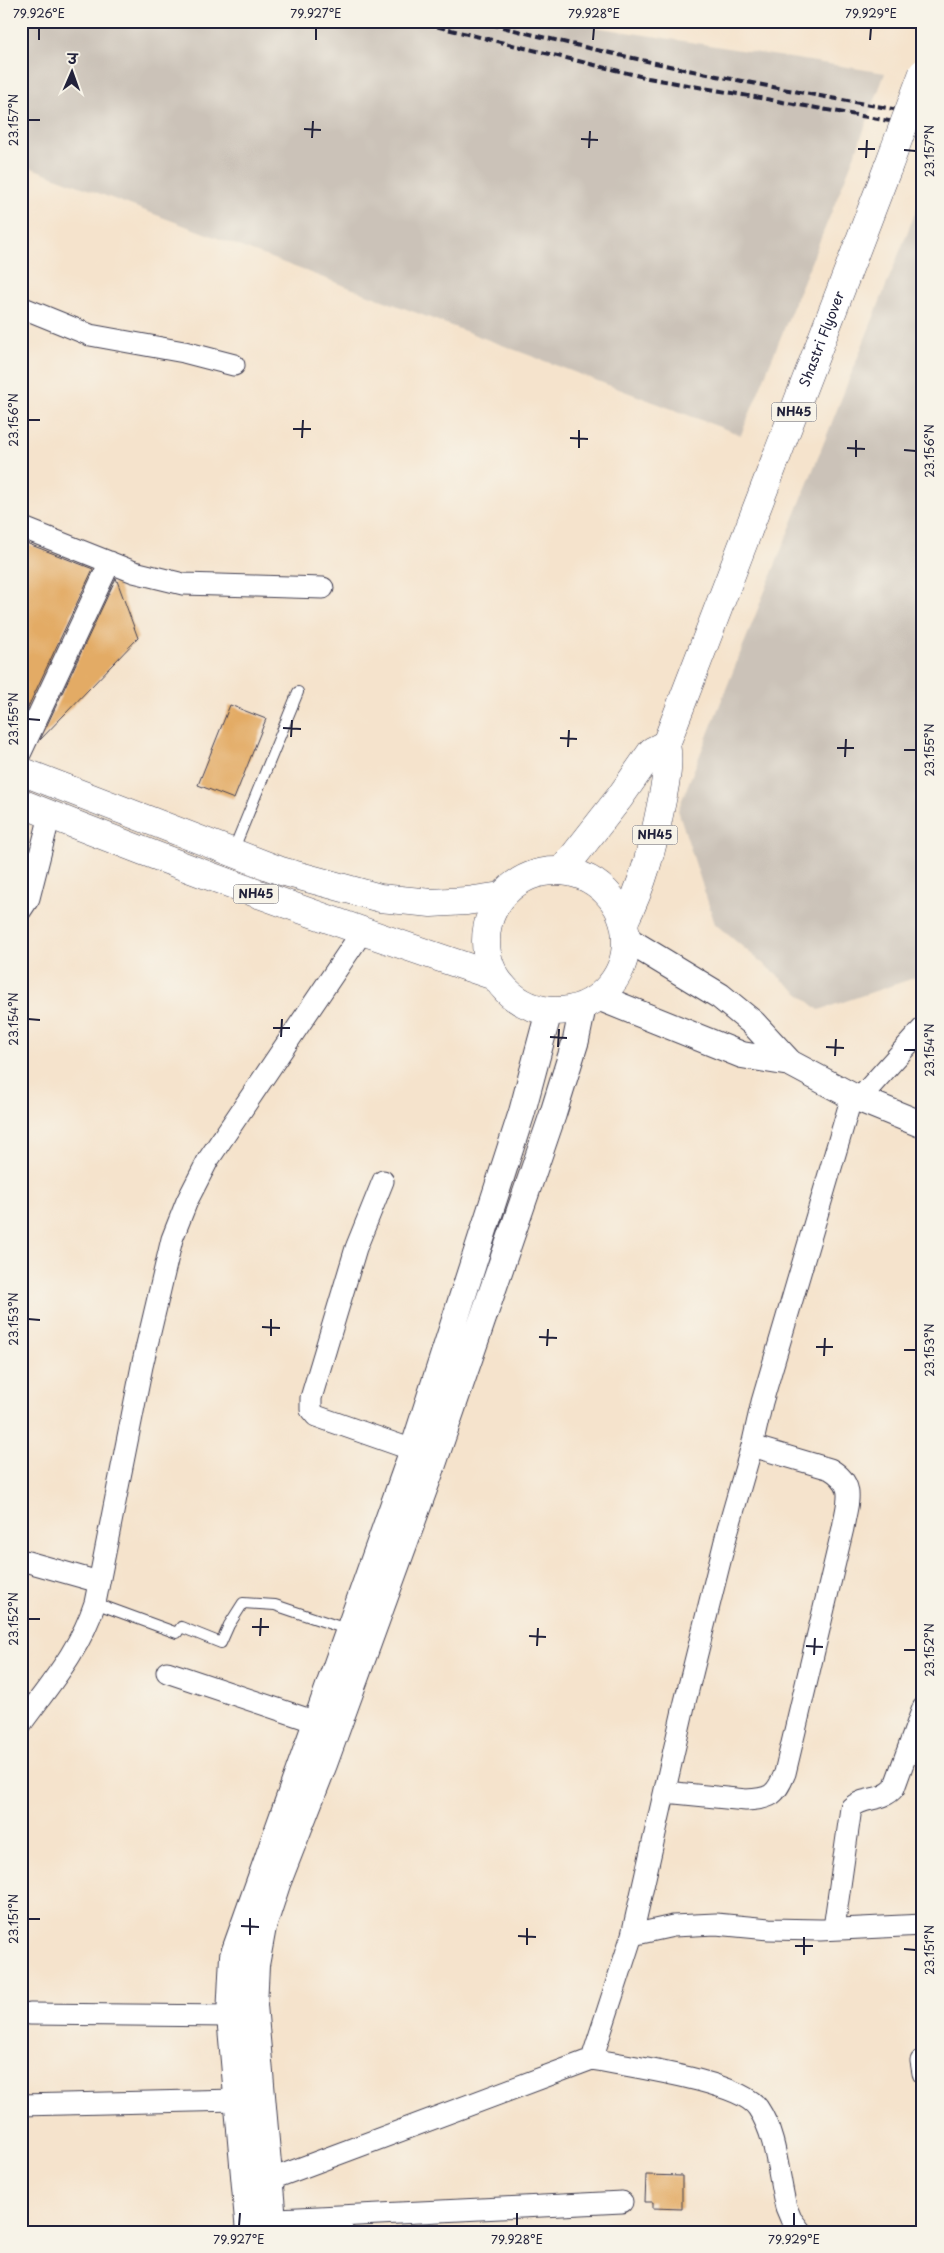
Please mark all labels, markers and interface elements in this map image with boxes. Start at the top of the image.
text: 79.926°E [13,4,65,22]
text: 79.927°E [290,4,342,22]
text: 79.928°E [568,4,620,22]
text: 79.929°E [845,4,897,22]
north arrow [48,48,98,98]
text: उ [65,48,79,69]
text: 23.157°N [4,94,22,146]
text: 23.157°N [920,125,938,177]
street label: Shastri Flyover [793,287,850,390]
text: 23.156°N [4,393,22,447]
road number: NH45 [772,402,816,422]
text: 23.156°N [920,424,938,478]
text: 23.155°N [4,692,22,746]
text: 23.155°N [920,723,938,777]
road number: NH45 [632,826,678,844]
road number: NH45 [234,884,278,904]
text: 23.154°N [4,992,22,1046]
text: 23.154°N [920,1023,938,1077]
text: 23.153°N [4,1292,22,1346]
text: 23.153°N [920,1323,938,1377]
text: 23.152°N [4,1592,22,1646]
text: 23.152°N [920,1623,938,1677]
text: 23.151°N [4,1894,22,1944]
text: 23.151°N [920,1925,938,1975]
text: 79.927°E [213,2230,265,2248]
text: 79.928°E [491,2230,543,2248]
text: 79.929°E [768,2230,820,2248]

